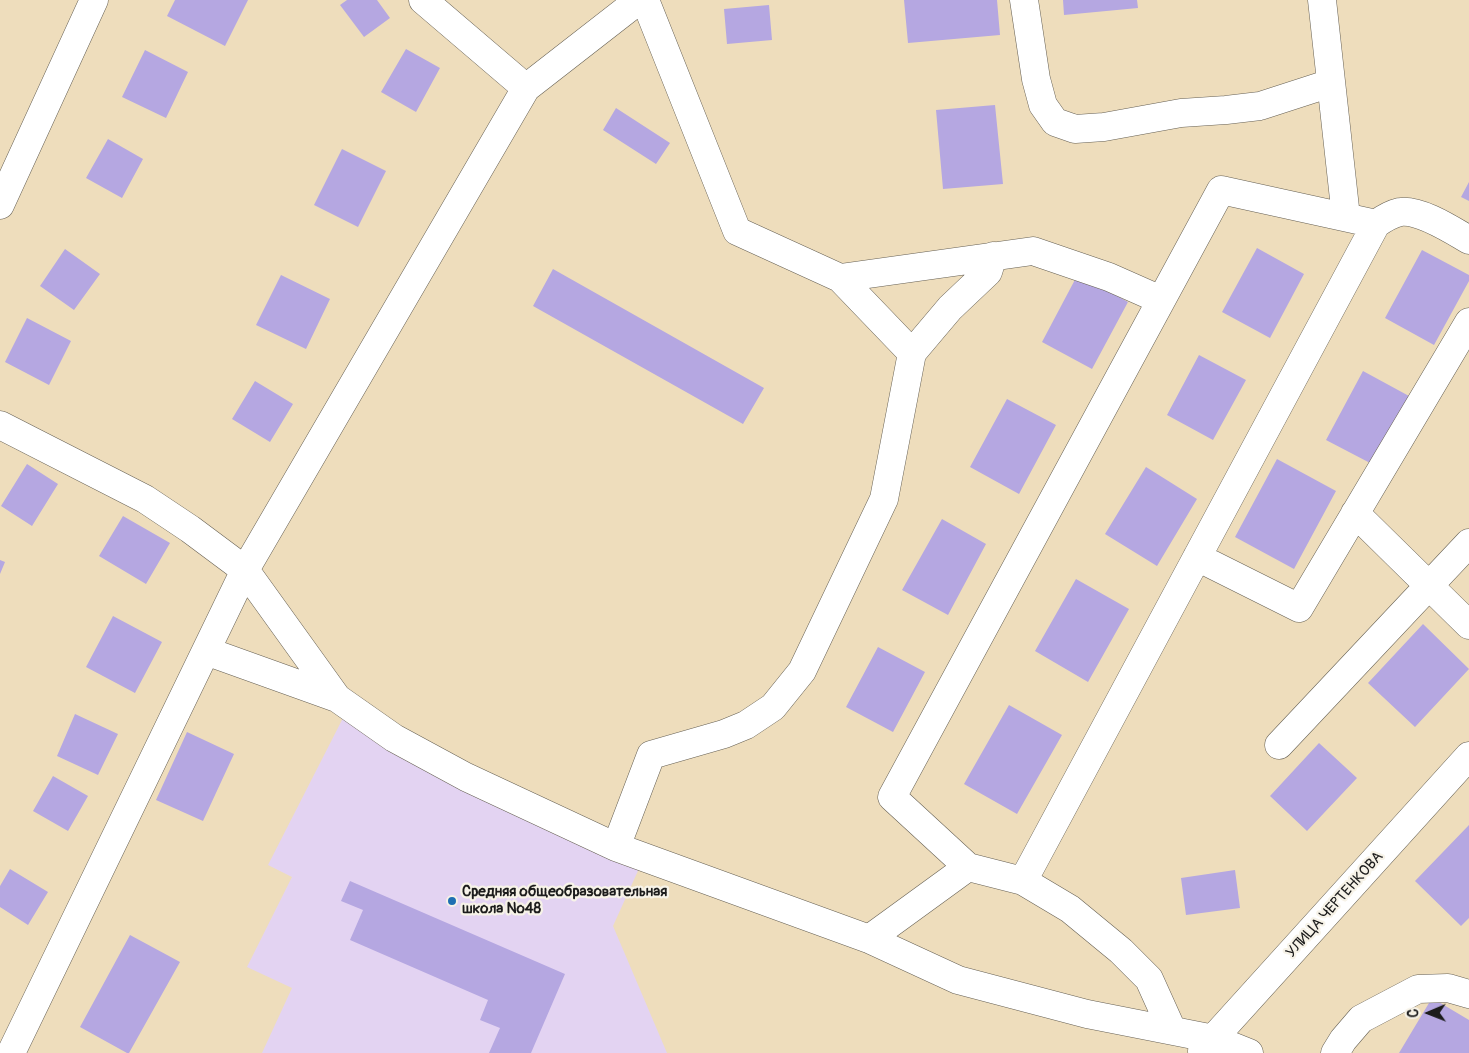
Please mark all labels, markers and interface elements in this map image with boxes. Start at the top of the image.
street label: УЛИЦА ЧЕРТЕНКОВА [1283,848,1387,962]
place label: Средняя общеобразовательная школа №48 [462,883,667,918]
marker: Средняя общеобразовательная школа №48 [446,895,458,907]
north arrow [1404,988,1454,1038]
text: С [1405,1009,1422,1018]

